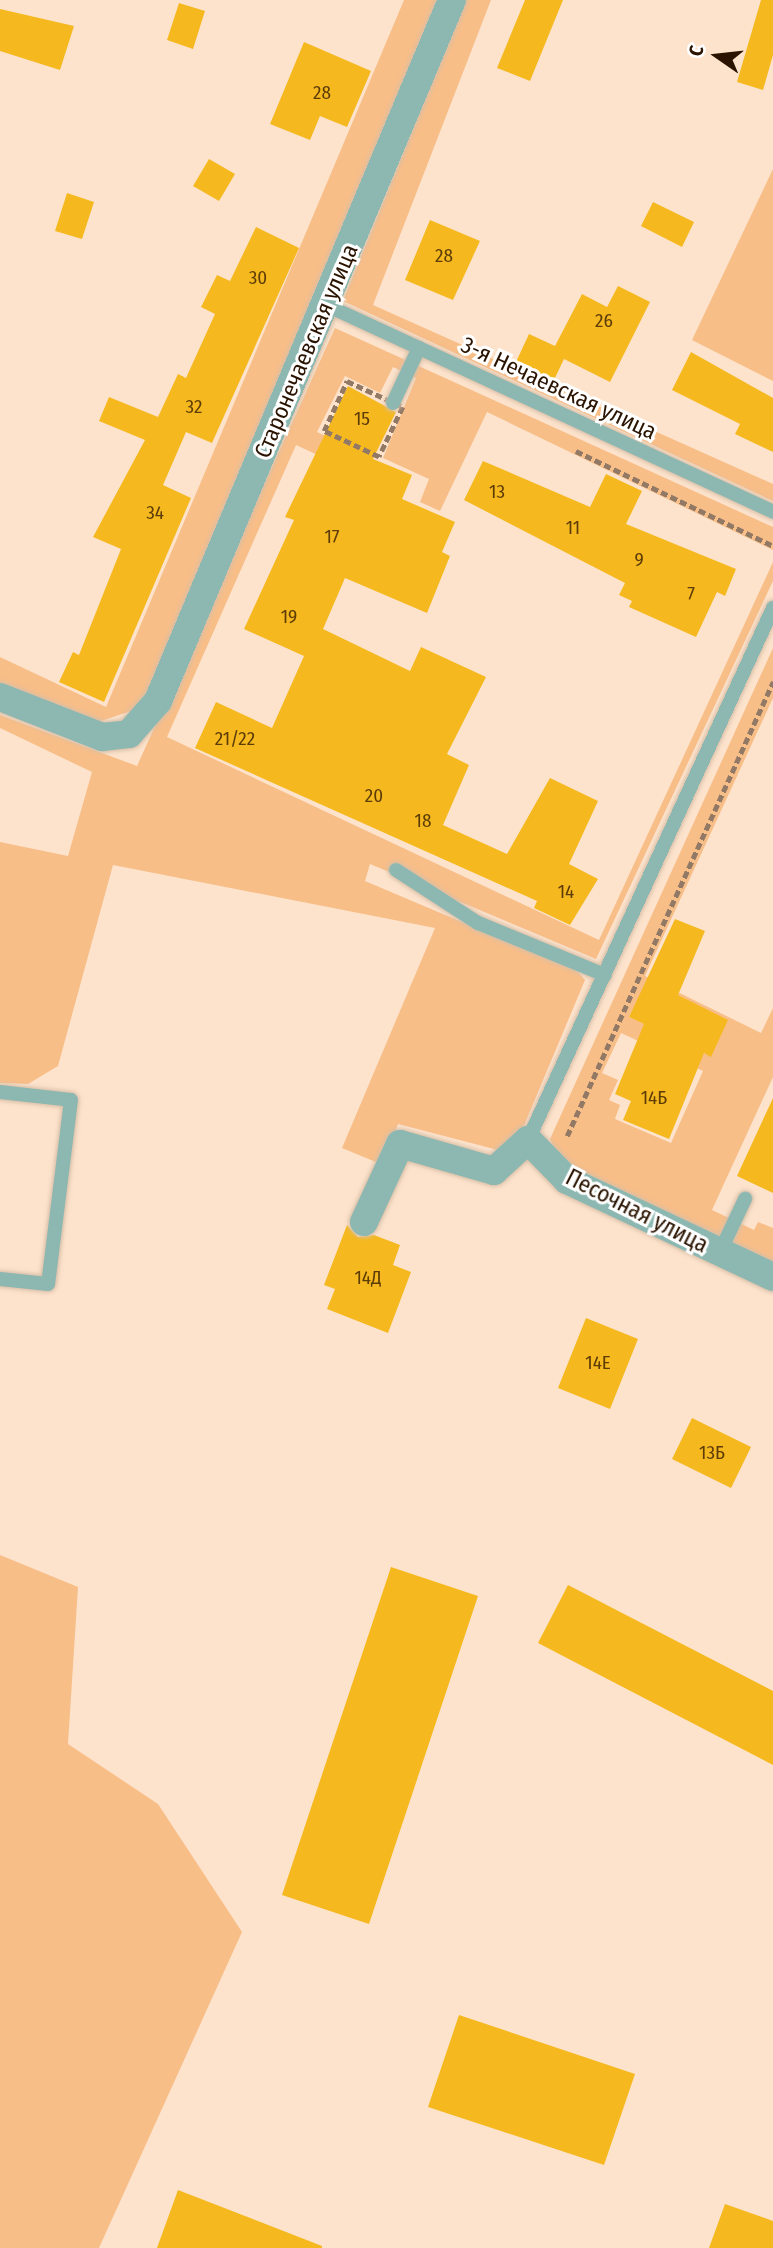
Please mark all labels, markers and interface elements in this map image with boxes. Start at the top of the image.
north arrow [682,21,752,91]
text: С [684,43,709,58]
house number: 28 [313,82,331,104]
street label: Старонечаевская улица [248,240,364,462]
house number: 28 [435,245,453,267]
house number: 30 [249,267,267,289]
house number: 26 [595,310,613,332]
street label: 3-я Нечаевская улица [457,331,661,445]
house number: 32 [186,396,202,418]
house number: 15 [354,408,370,430]
house number: 13 [489,481,505,503]
house number: 34 [146,502,164,524]
house number: 11 [566,517,580,539]
house number: 17 [324,526,340,548]
house number: 9 [634,549,644,571]
house number: 7 [687,583,695,605]
house number: 19 [281,606,297,628]
house number: 21/22 [215,728,255,750]
house number: 20 [365,785,383,807]
house number: 18 [415,810,431,832]
house number: 14 [558,881,574,903]
house number: 14Б [641,1087,667,1109]
street label: Песочная улица [561,1163,713,1259]
house number: 14Д [354,1267,382,1289]
house number: 14Е [585,1352,611,1374]
house number: 13Б [699,1442,725,1464]

